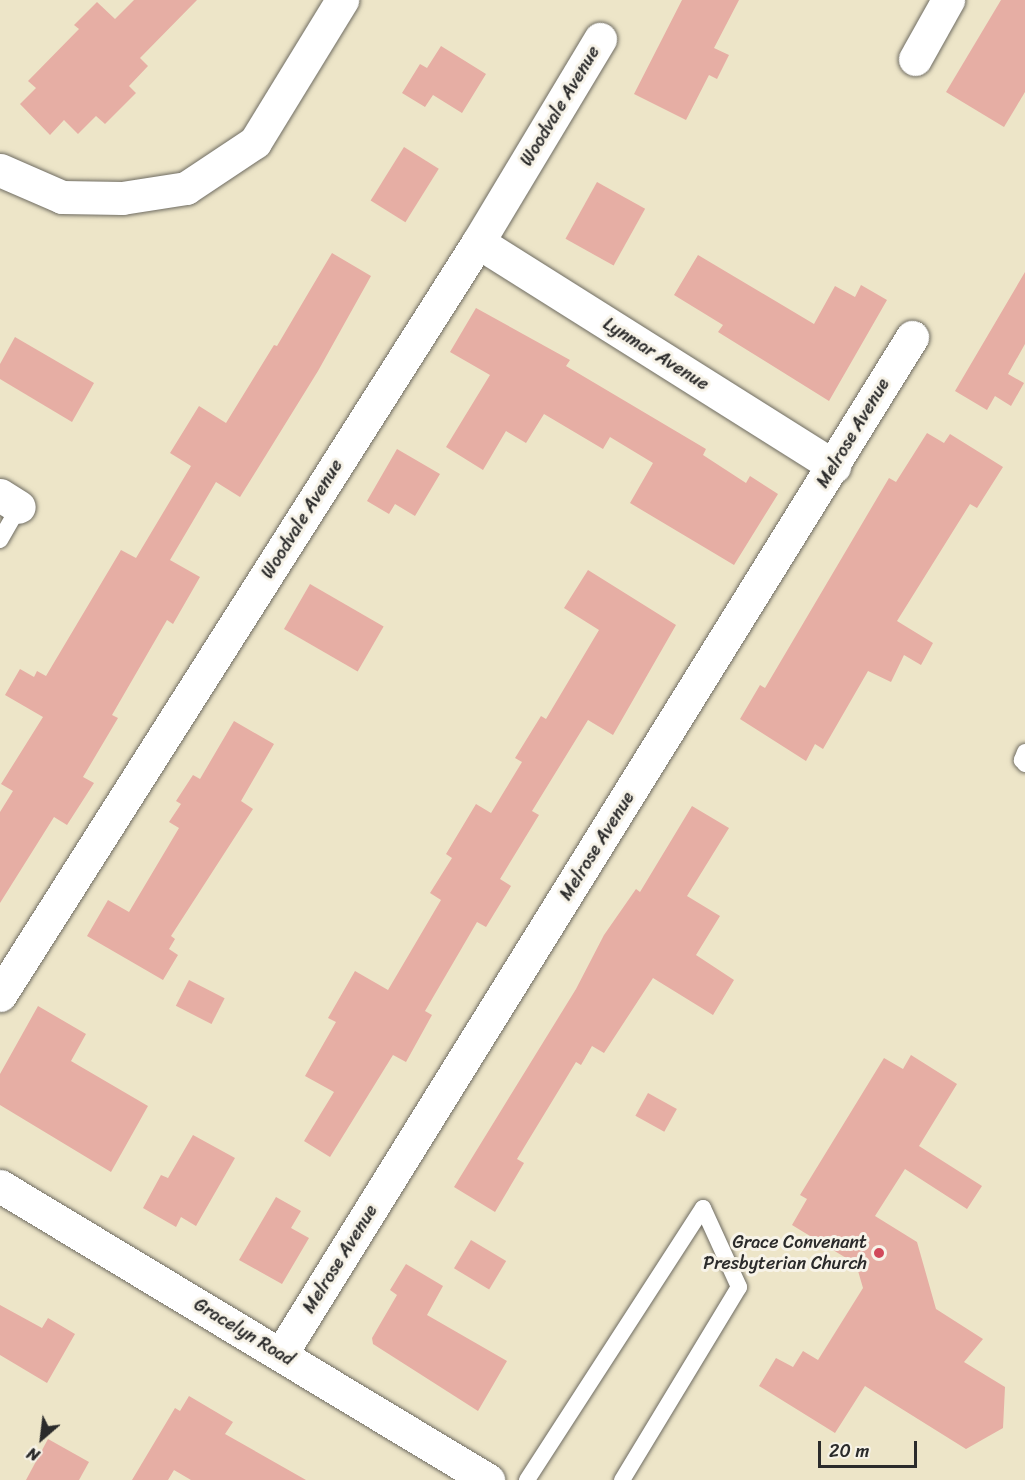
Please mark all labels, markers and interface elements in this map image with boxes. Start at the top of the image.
street label: Woodvale Avenue [516,42,604,170]
street label: Lynmar Avenue [600,313,712,395]
street label: Melrose Avenue [812,374,894,492]
street label: Woodvale Avenue [257,456,347,582]
street label: Melrose Avenue [555,788,639,904]
street label: Melrose Avenue [298,1201,382,1317]
place label: Grace Convenant Presbyterian Church [703,1232,867,1274]
marker: Grace Convenant Presbyterian Church [872,1246,886,1260]
street label: Gracelyn Road [190,1294,298,1370]
north arrow [12,1408,72,1468]
scale bar [821,1429,920,1467]
text: 20 m [829,1435,869,1467]
text: N [22,1439,45,1470]

